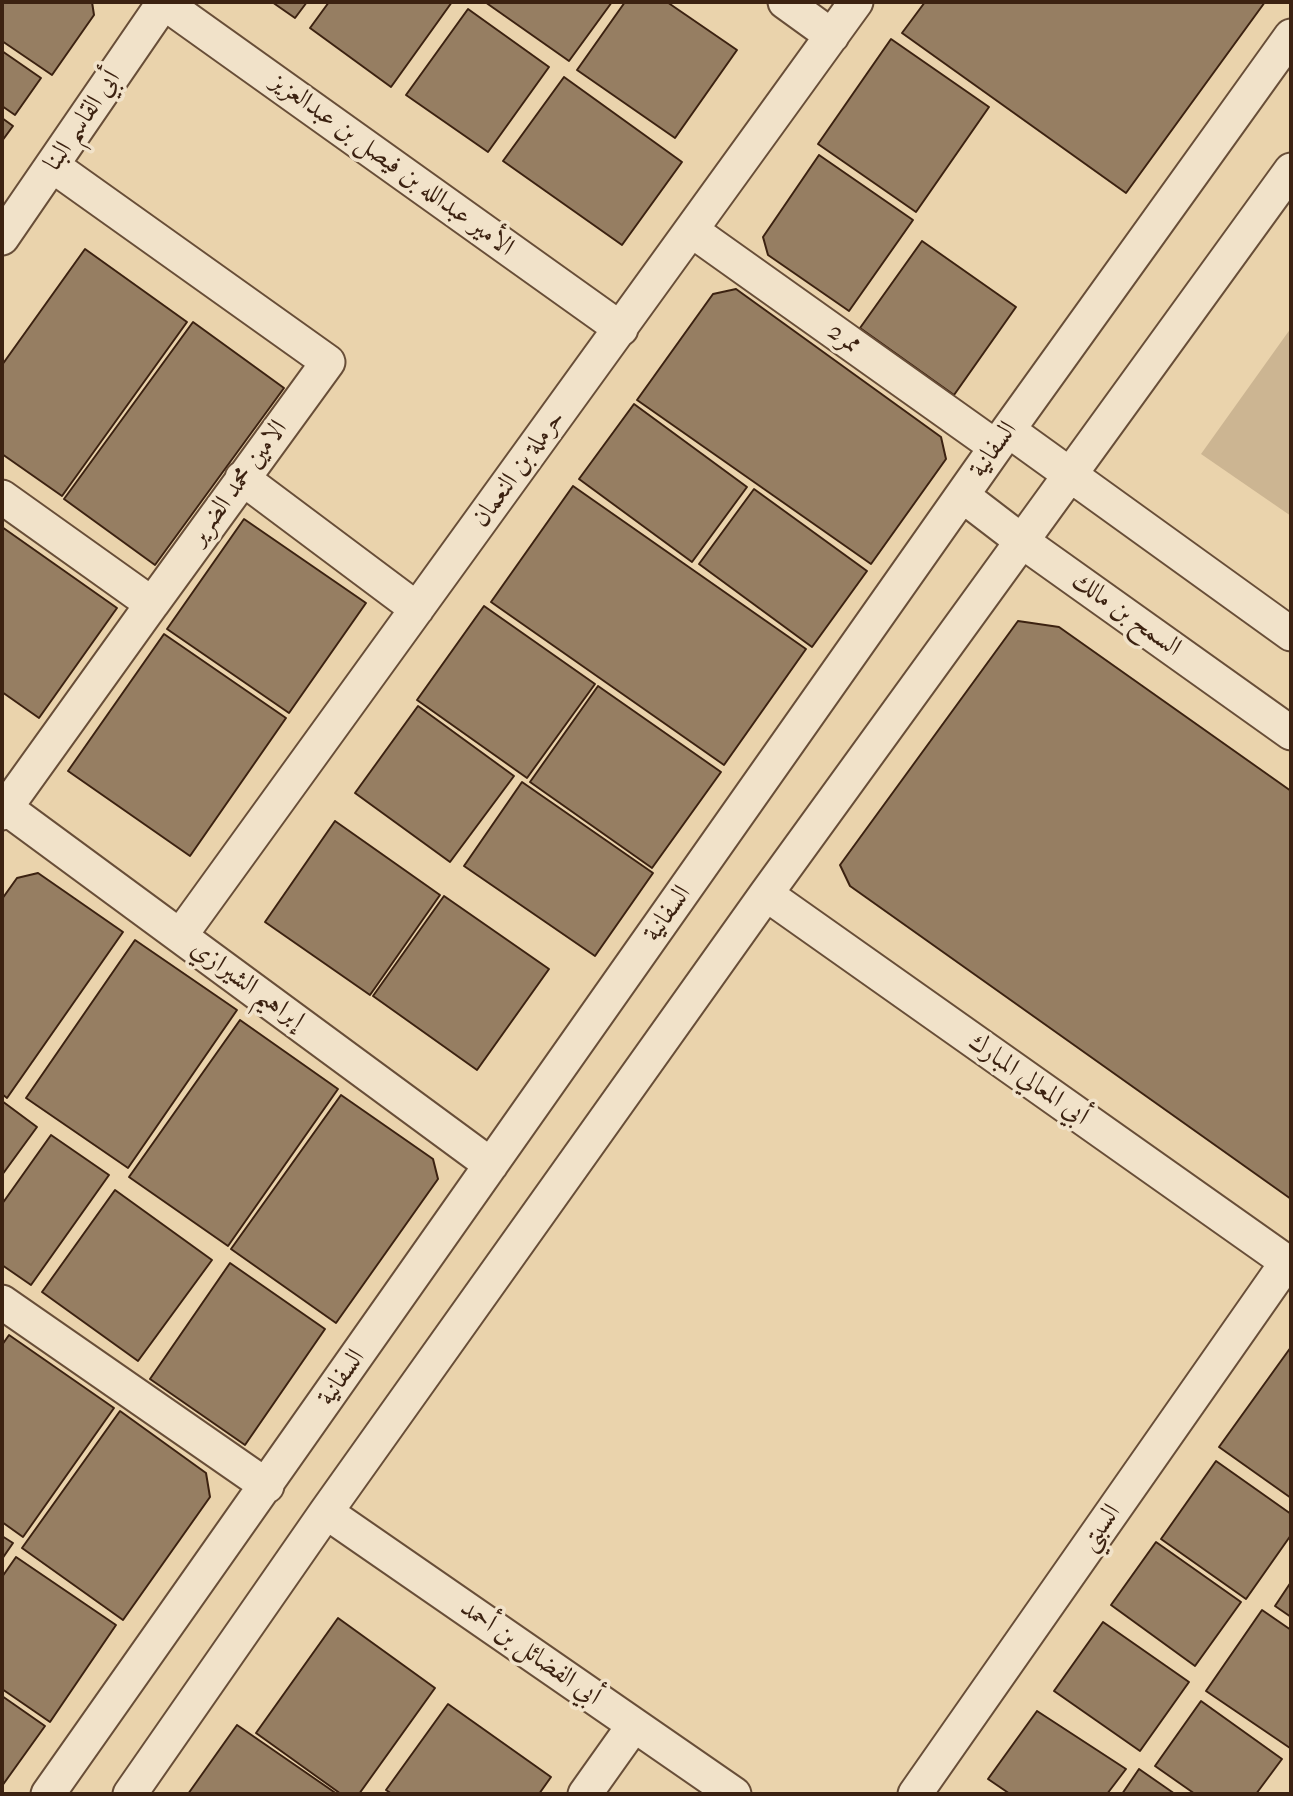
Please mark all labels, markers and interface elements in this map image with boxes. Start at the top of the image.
street label: أبي القاسم البنا [38,65,128,177]
street label: الأمير عبدالله بن فيصل بن عبدالعزيز [264,66,520,264]
street label: ممر2 [821,316,867,362]
street label: حرملة بن النعمان [466,404,572,534]
street label: الامين محمد الضرير [183,414,295,552]
street label: السفانية [963,416,1025,484]
street label: السمح بن مالك [1065,566,1187,664]
street label: السفانية [637,880,699,948]
street label: إبراهيم الشيرازي [184,933,310,1037]
street label: أبي المعالي المبارك [962,1027,1094,1133]
street label: السفانية [311,1344,373,1412]
street label: السبتي [1074,1498,1128,1558]
street label: أبي الفضائل بن أحمد [453,1593,607,1713]

